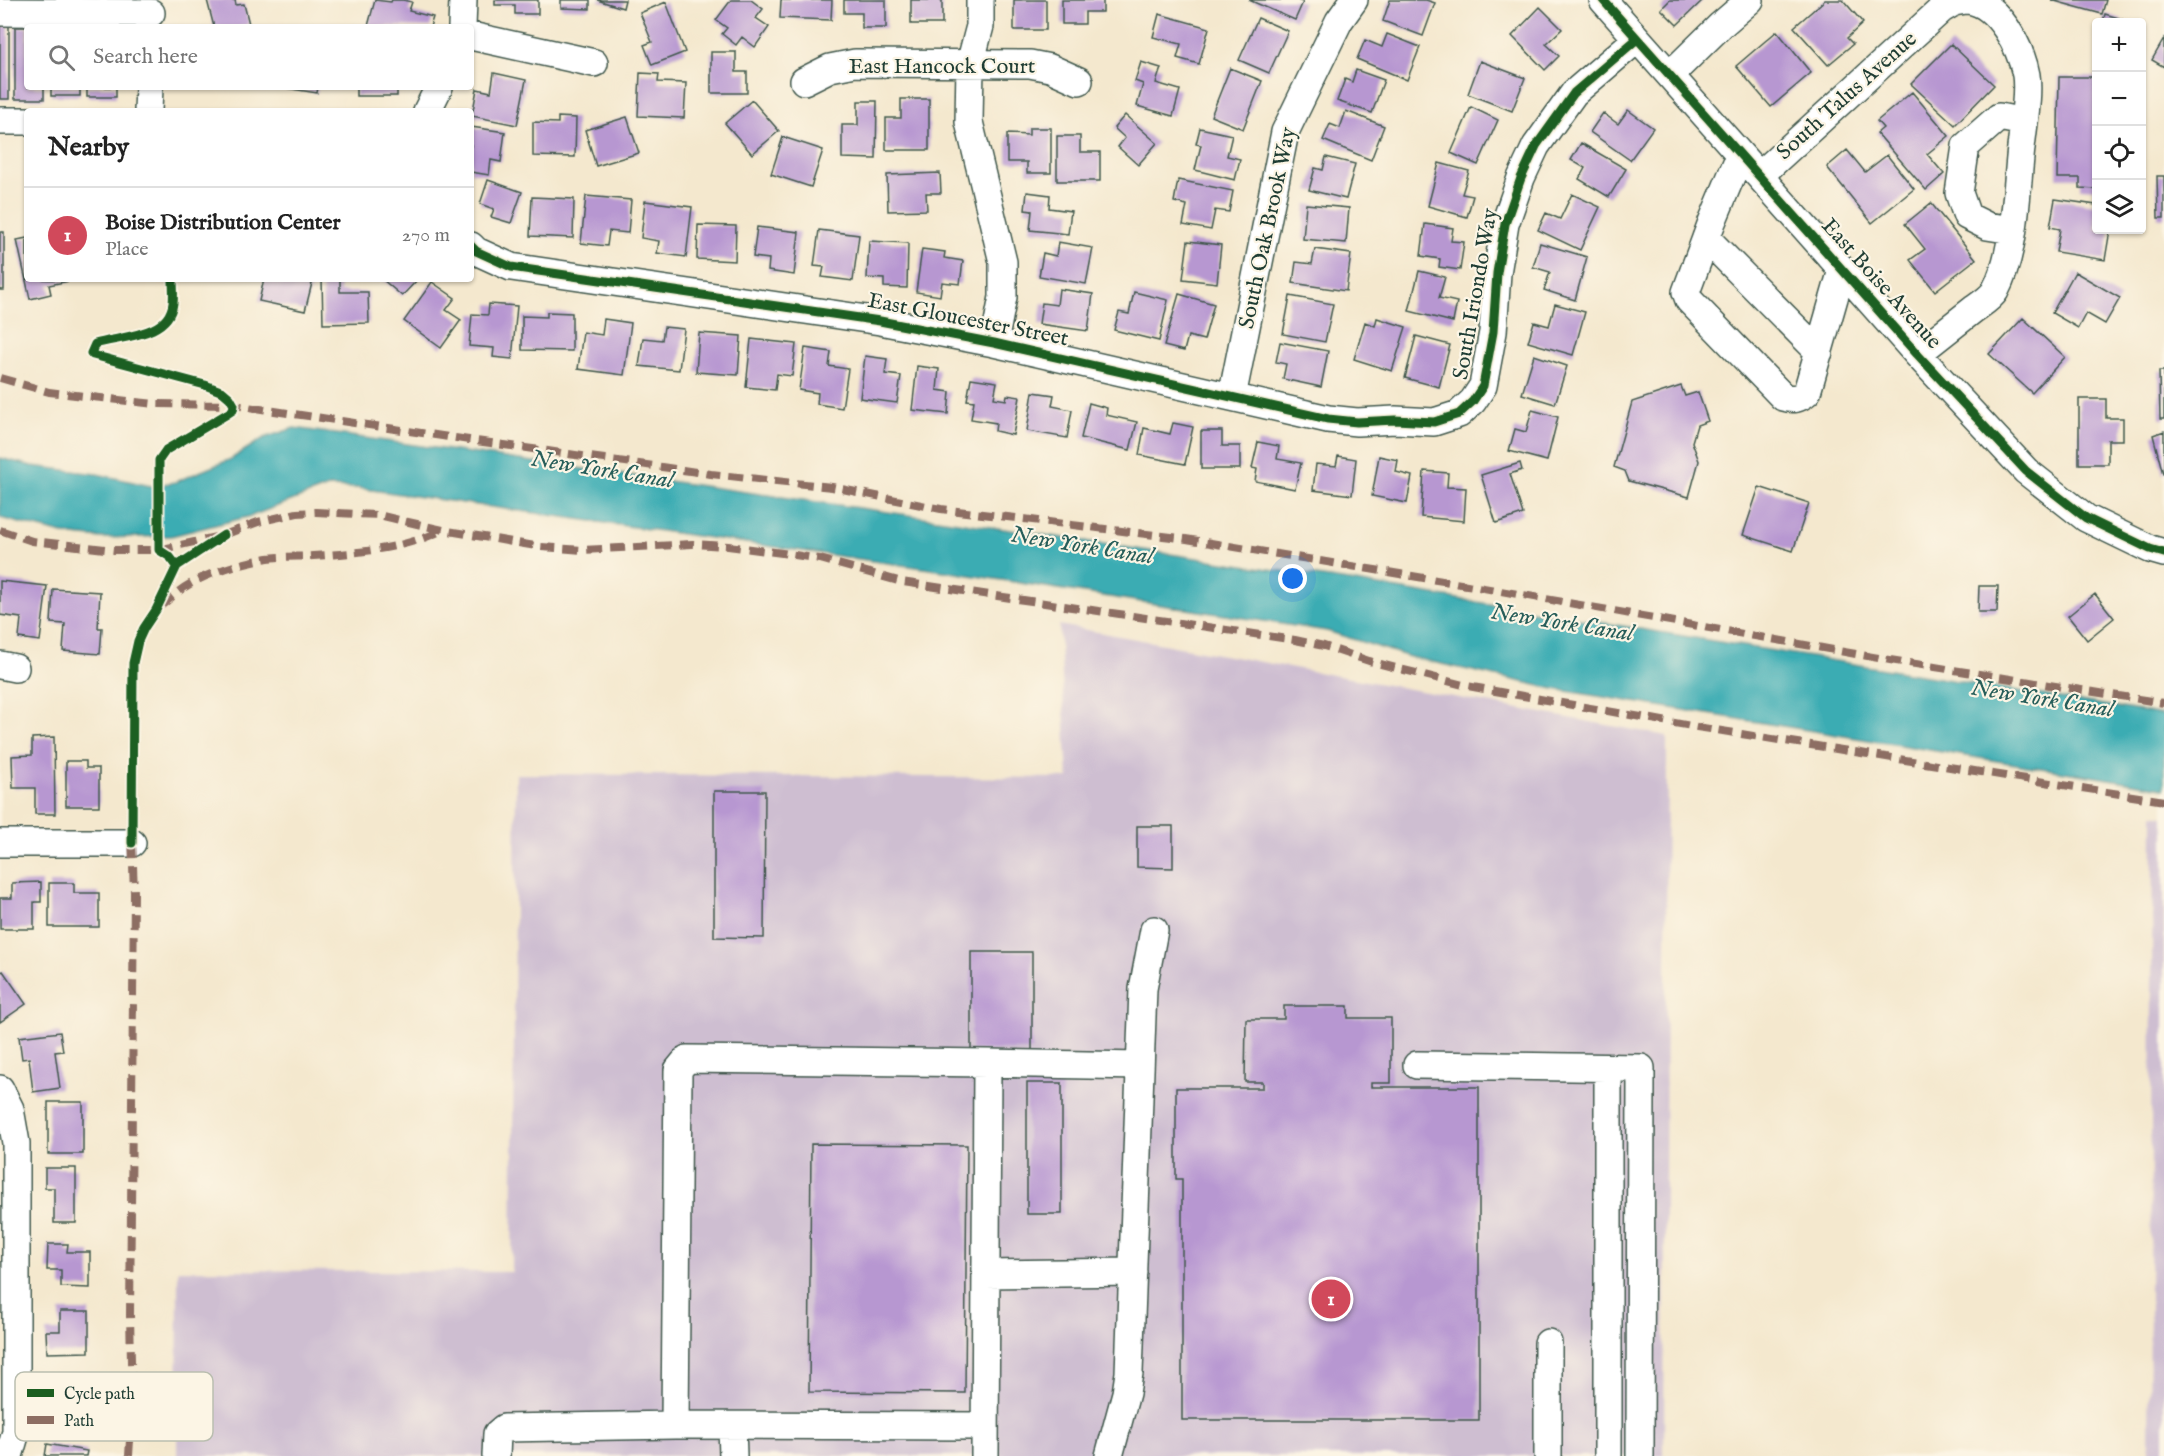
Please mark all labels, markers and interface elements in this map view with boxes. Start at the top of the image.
map controls [2092,18,2146,234]
button: + [2092,18,2146,72]
search box [24,24,474,90]
street label: South Talus Avenue [1771,26,1923,166]
icon: search [45,41,78,74]
text: Search here [93,43,198,71]
street label: East Hancock Court [849,53,1036,81]
button: − [2092,72,2146,126]
street label: South Oak Brook Way [1233,124,1303,331]
button: locate [2092,126,2146,180]
text: Nearby [48,131,129,164]
button: layers [2092,180,2146,234]
street label: South Iriondo Way [1447,206,1505,382]
text: Boise Distribution Center [105,209,340,237]
street label: East Boise Avenue [1815,213,1947,355]
text: 1 [64,223,71,248]
text: 270 m [402,223,450,248]
text: Place [105,237,148,262]
street label: East Gloucester Street [865,287,1071,353]
water label: New York Canal [528,443,678,497]
water label: New York Canal [1008,519,1158,573]
your location [1278,564,1307,593]
water label: New York Canal [1488,596,1638,650]
water label: New York Canal [1968,672,2118,726]
pin: 1 [1312,1276,1350,1322]
legend [15,1372,213,1441]
text: Cycle path [64,1385,135,1405]
text: Path [64,1412,95,1432]

